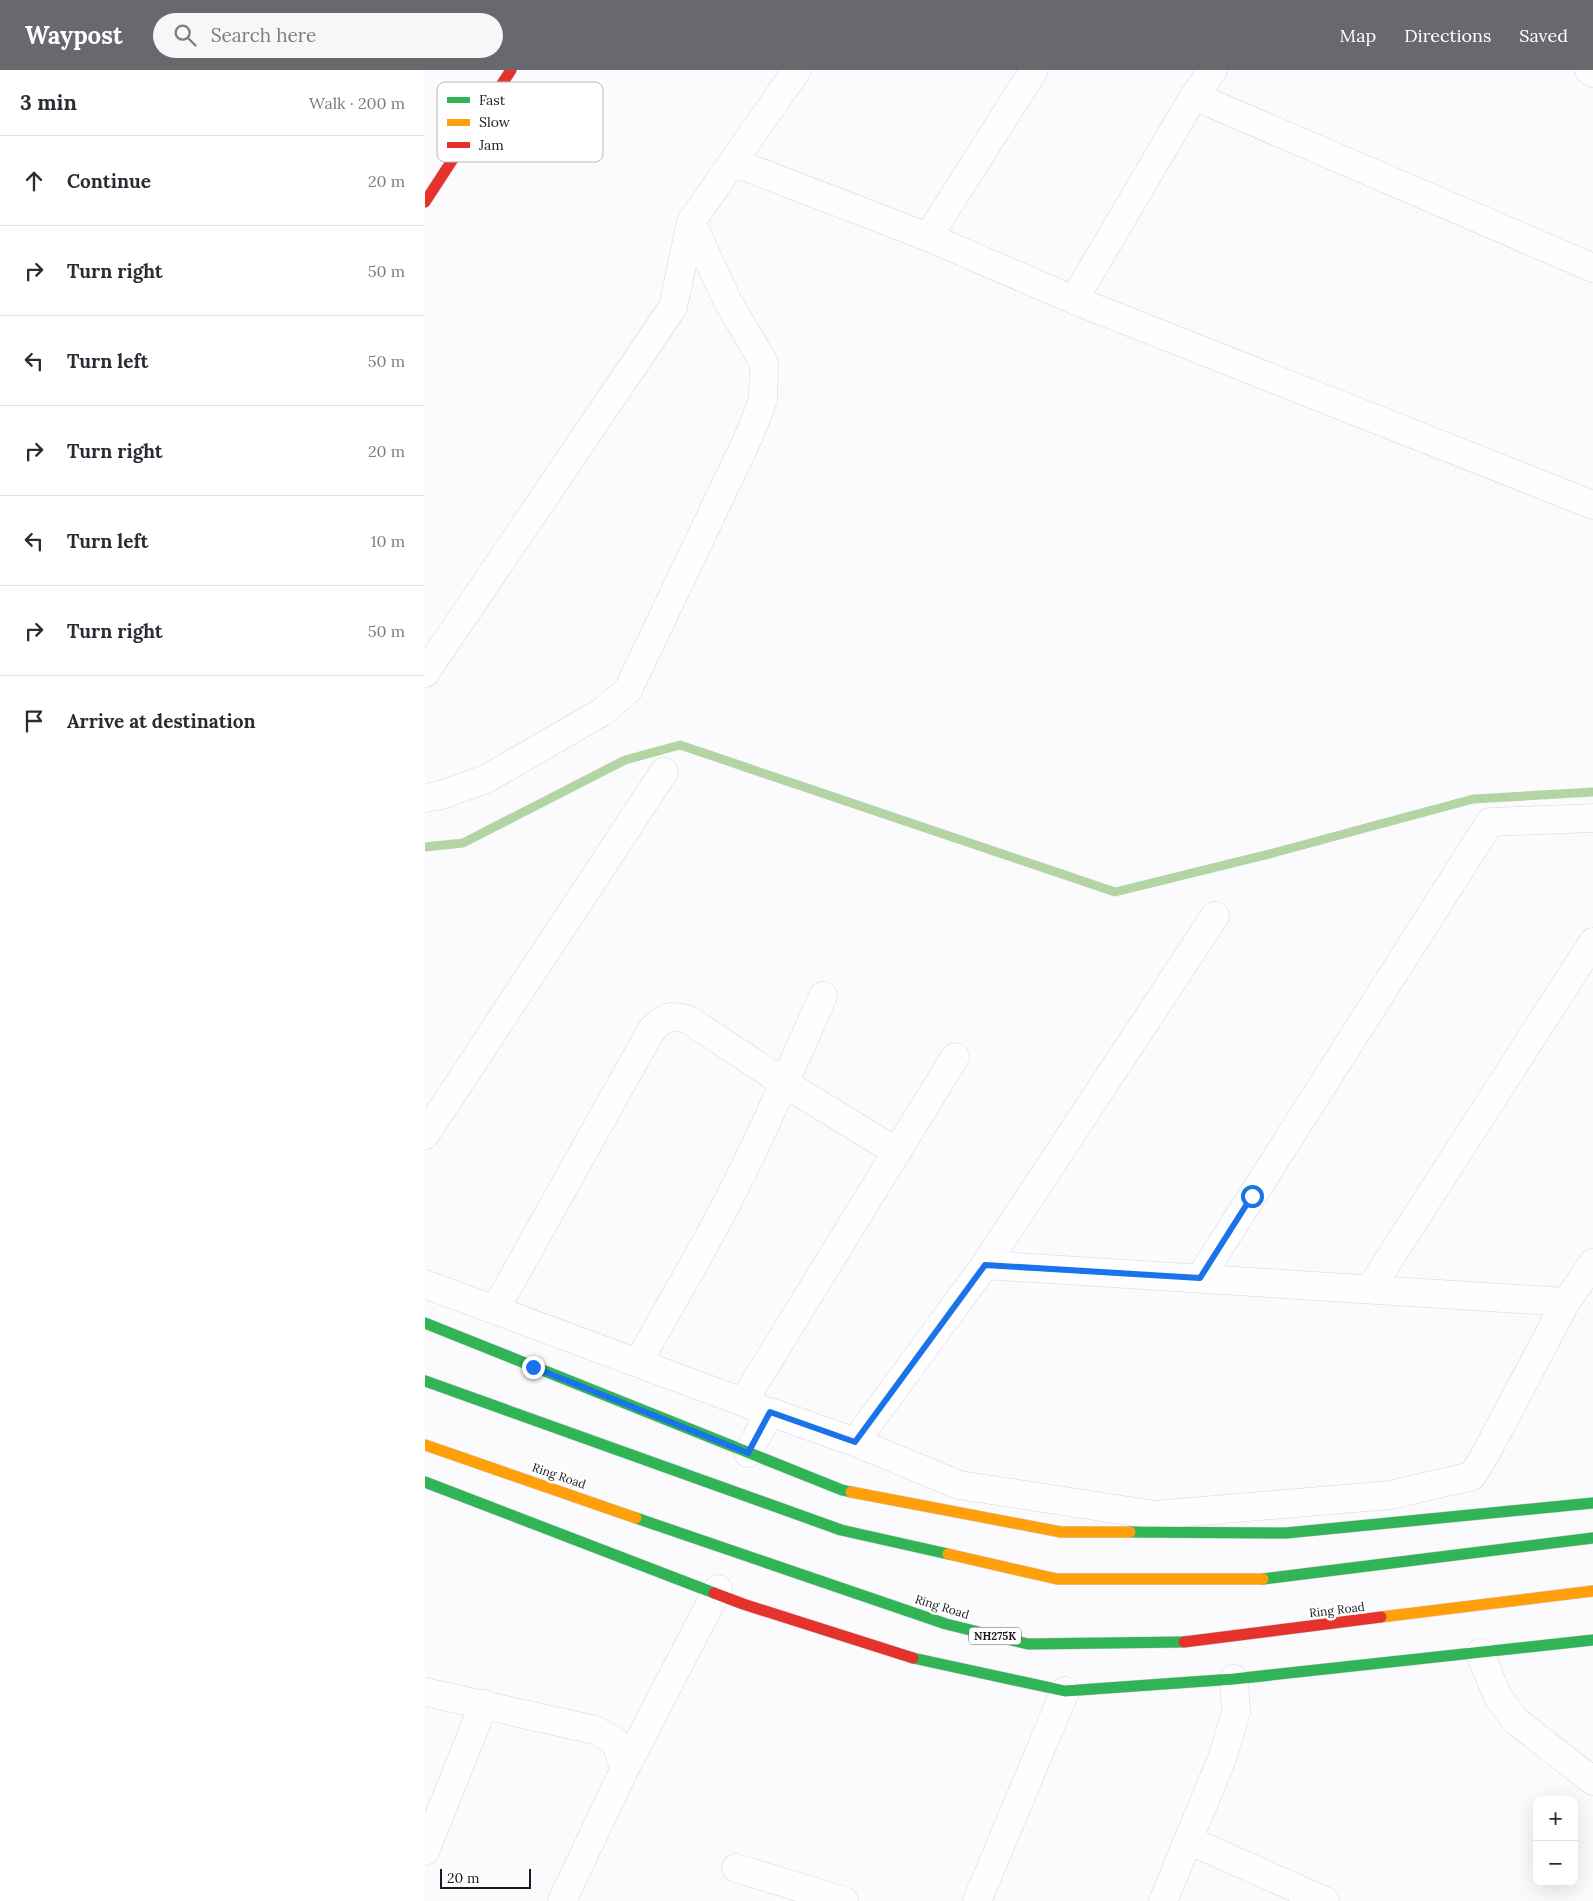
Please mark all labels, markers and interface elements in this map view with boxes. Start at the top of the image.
search box [153,13,503,58]
text: Waypost [25,20,123,51]
icon: search [171,21,199,49]
text: Search here [211,23,316,47]
text: Map [1340,24,1376,47]
text: Directions [1404,24,1491,47]
text: Saved [1519,24,1568,47]
legend [437,82,603,162]
text: 3 min [20,89,77,116]
text: Fast [479,91,506,109]
text: Walk · 200 m [309,93,405,113]
text: Slow [479,113,511,131]
text: Jam [478,136,504,154]
icon: ahead [20,167,48,195]
text: Continue [67,169,151,193]
text: 20 m [368,171,405,191]
icon: right [20,257,48,285]
text: Turn right [67,259,163,283]
text: 50 m [368,261,405,281]
icon: left [20,347,48,375]
text: Turn left [67,349,148,373]
text: 50 m [368,351,405,371]
icon: right [20,437,48,465]
text: Turn right [67,439,163,463]
text: 20 m [368,441,405,461]
icon: left [20,527,48,555]
text: Turn left [67,529,148,553]
text: 10 m [371,531,405,551]
icon: right [20,617,48,645]
text: Turn right [67,619,163,643]
text: 50 m [368,621,405,641]
icon: arrive [20,707,48,735]
text: Arrive at destination [67,709,256,733]
route start [1241,1185,1264,1208]
route end [522,1356,545,1379]
street label: Ring Road [530,1459,588,1492]
street label: Ring Road [913,1591,971,1622]
street label: Ring Road [1308,1599,1366,1620]
road number: NH275K [969,1628,1021,1644]
map controls [1533,1796,1578,1886]
button: + [1533,1796,1578,1841]
button: − [1533,1841,1578,1886]
scale bar [440,1866,531,1889]
text: 20 m [447,1869,479,1887]

